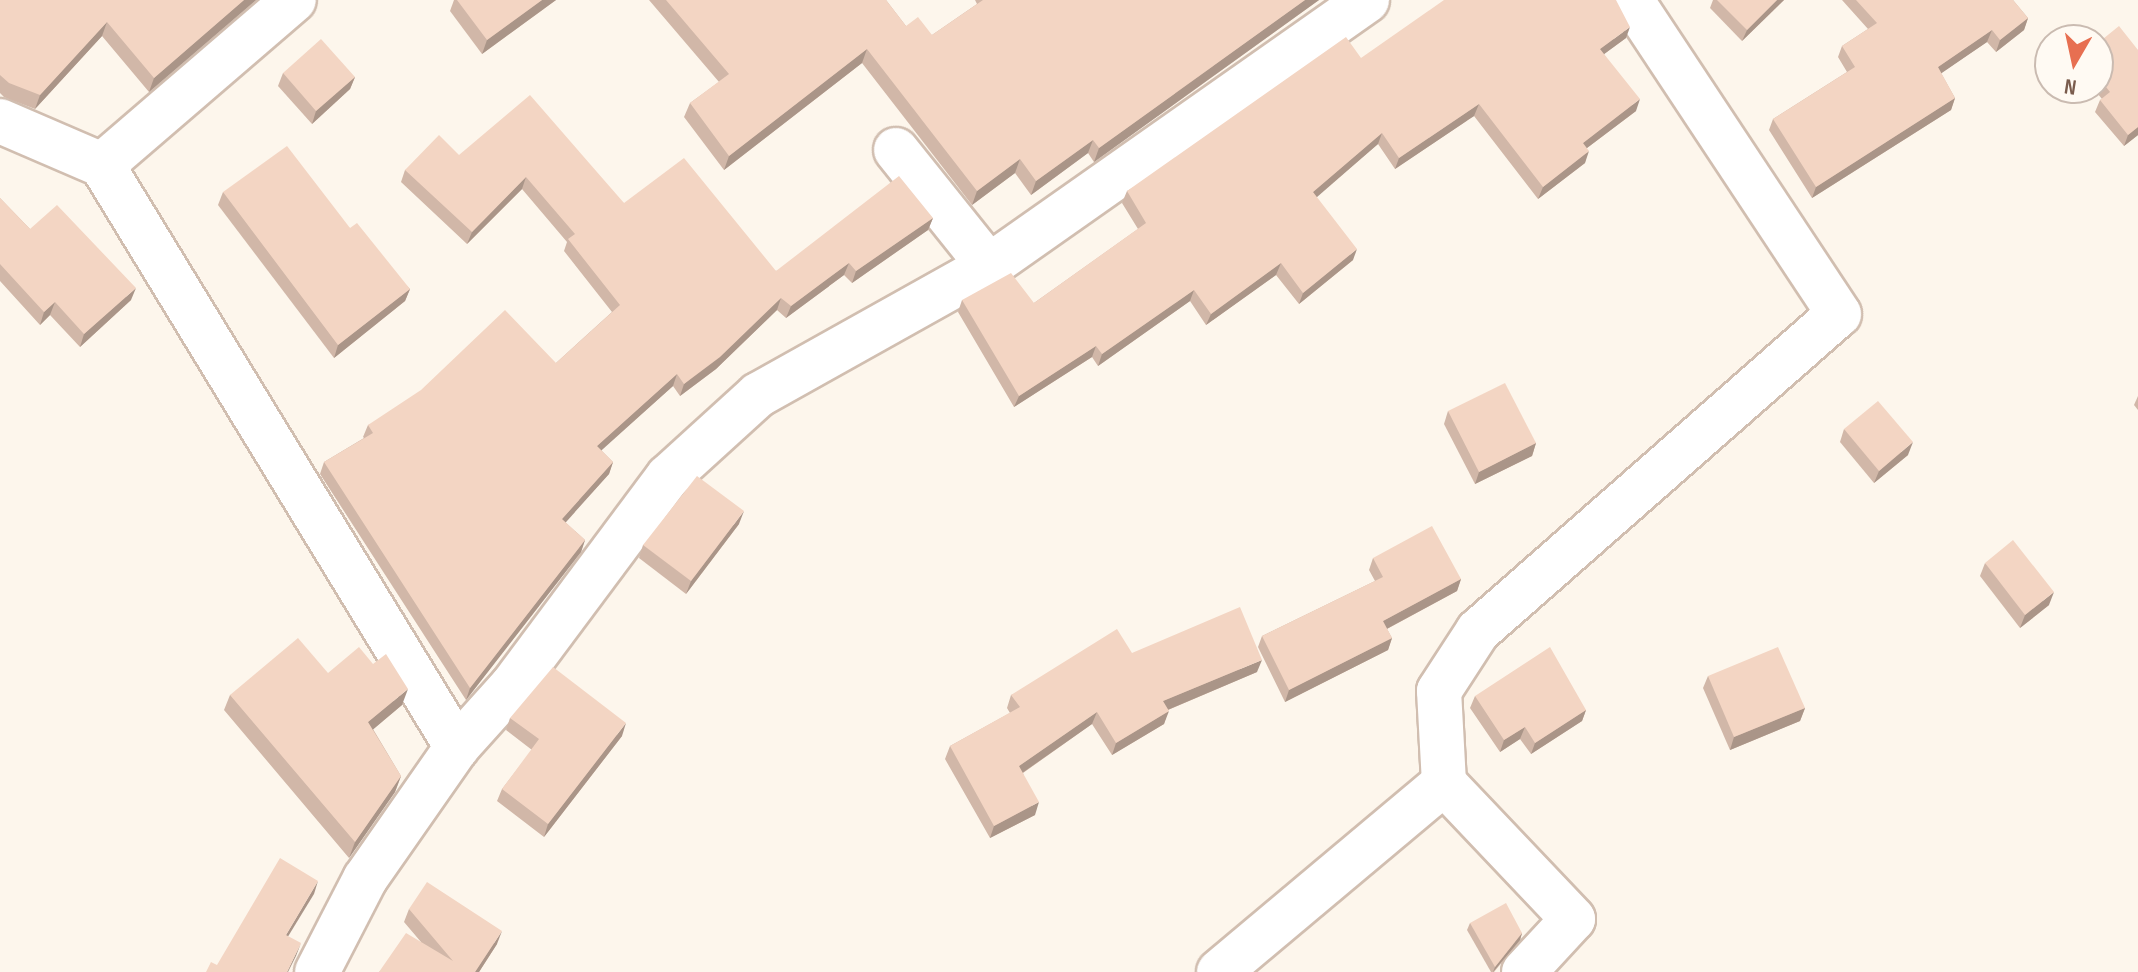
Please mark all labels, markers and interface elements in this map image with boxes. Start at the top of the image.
north arrow [2034,24,2114,104]
text: N [2063,72,2078,100]

